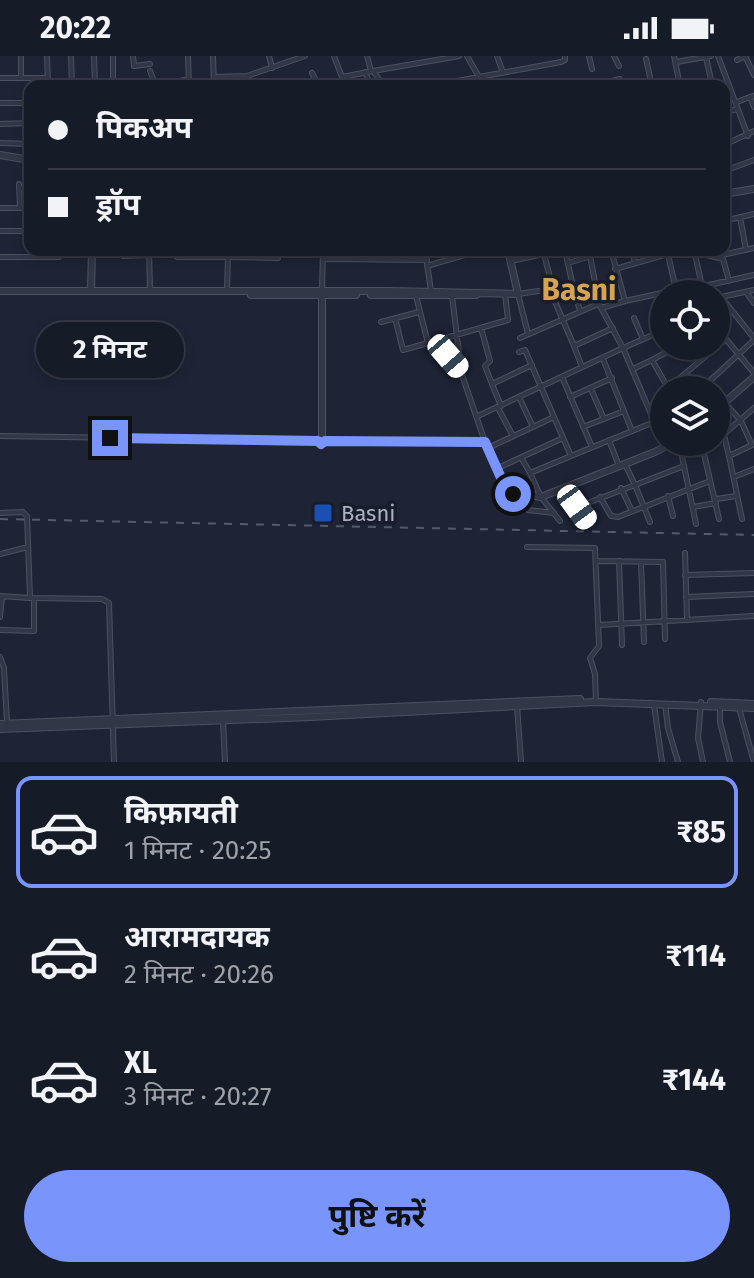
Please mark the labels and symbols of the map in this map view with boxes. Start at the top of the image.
district label: Basni [542,272,616,308]
callout: 2 मिनट [36,322,184,378]
car [423,330,473,382]
route end [92,420,128,456]
route start [495,476,531,512]
car [553,481,601,533]
place label: Basni [341,500,396,527]
marker: Basni [312,502,334,524]

